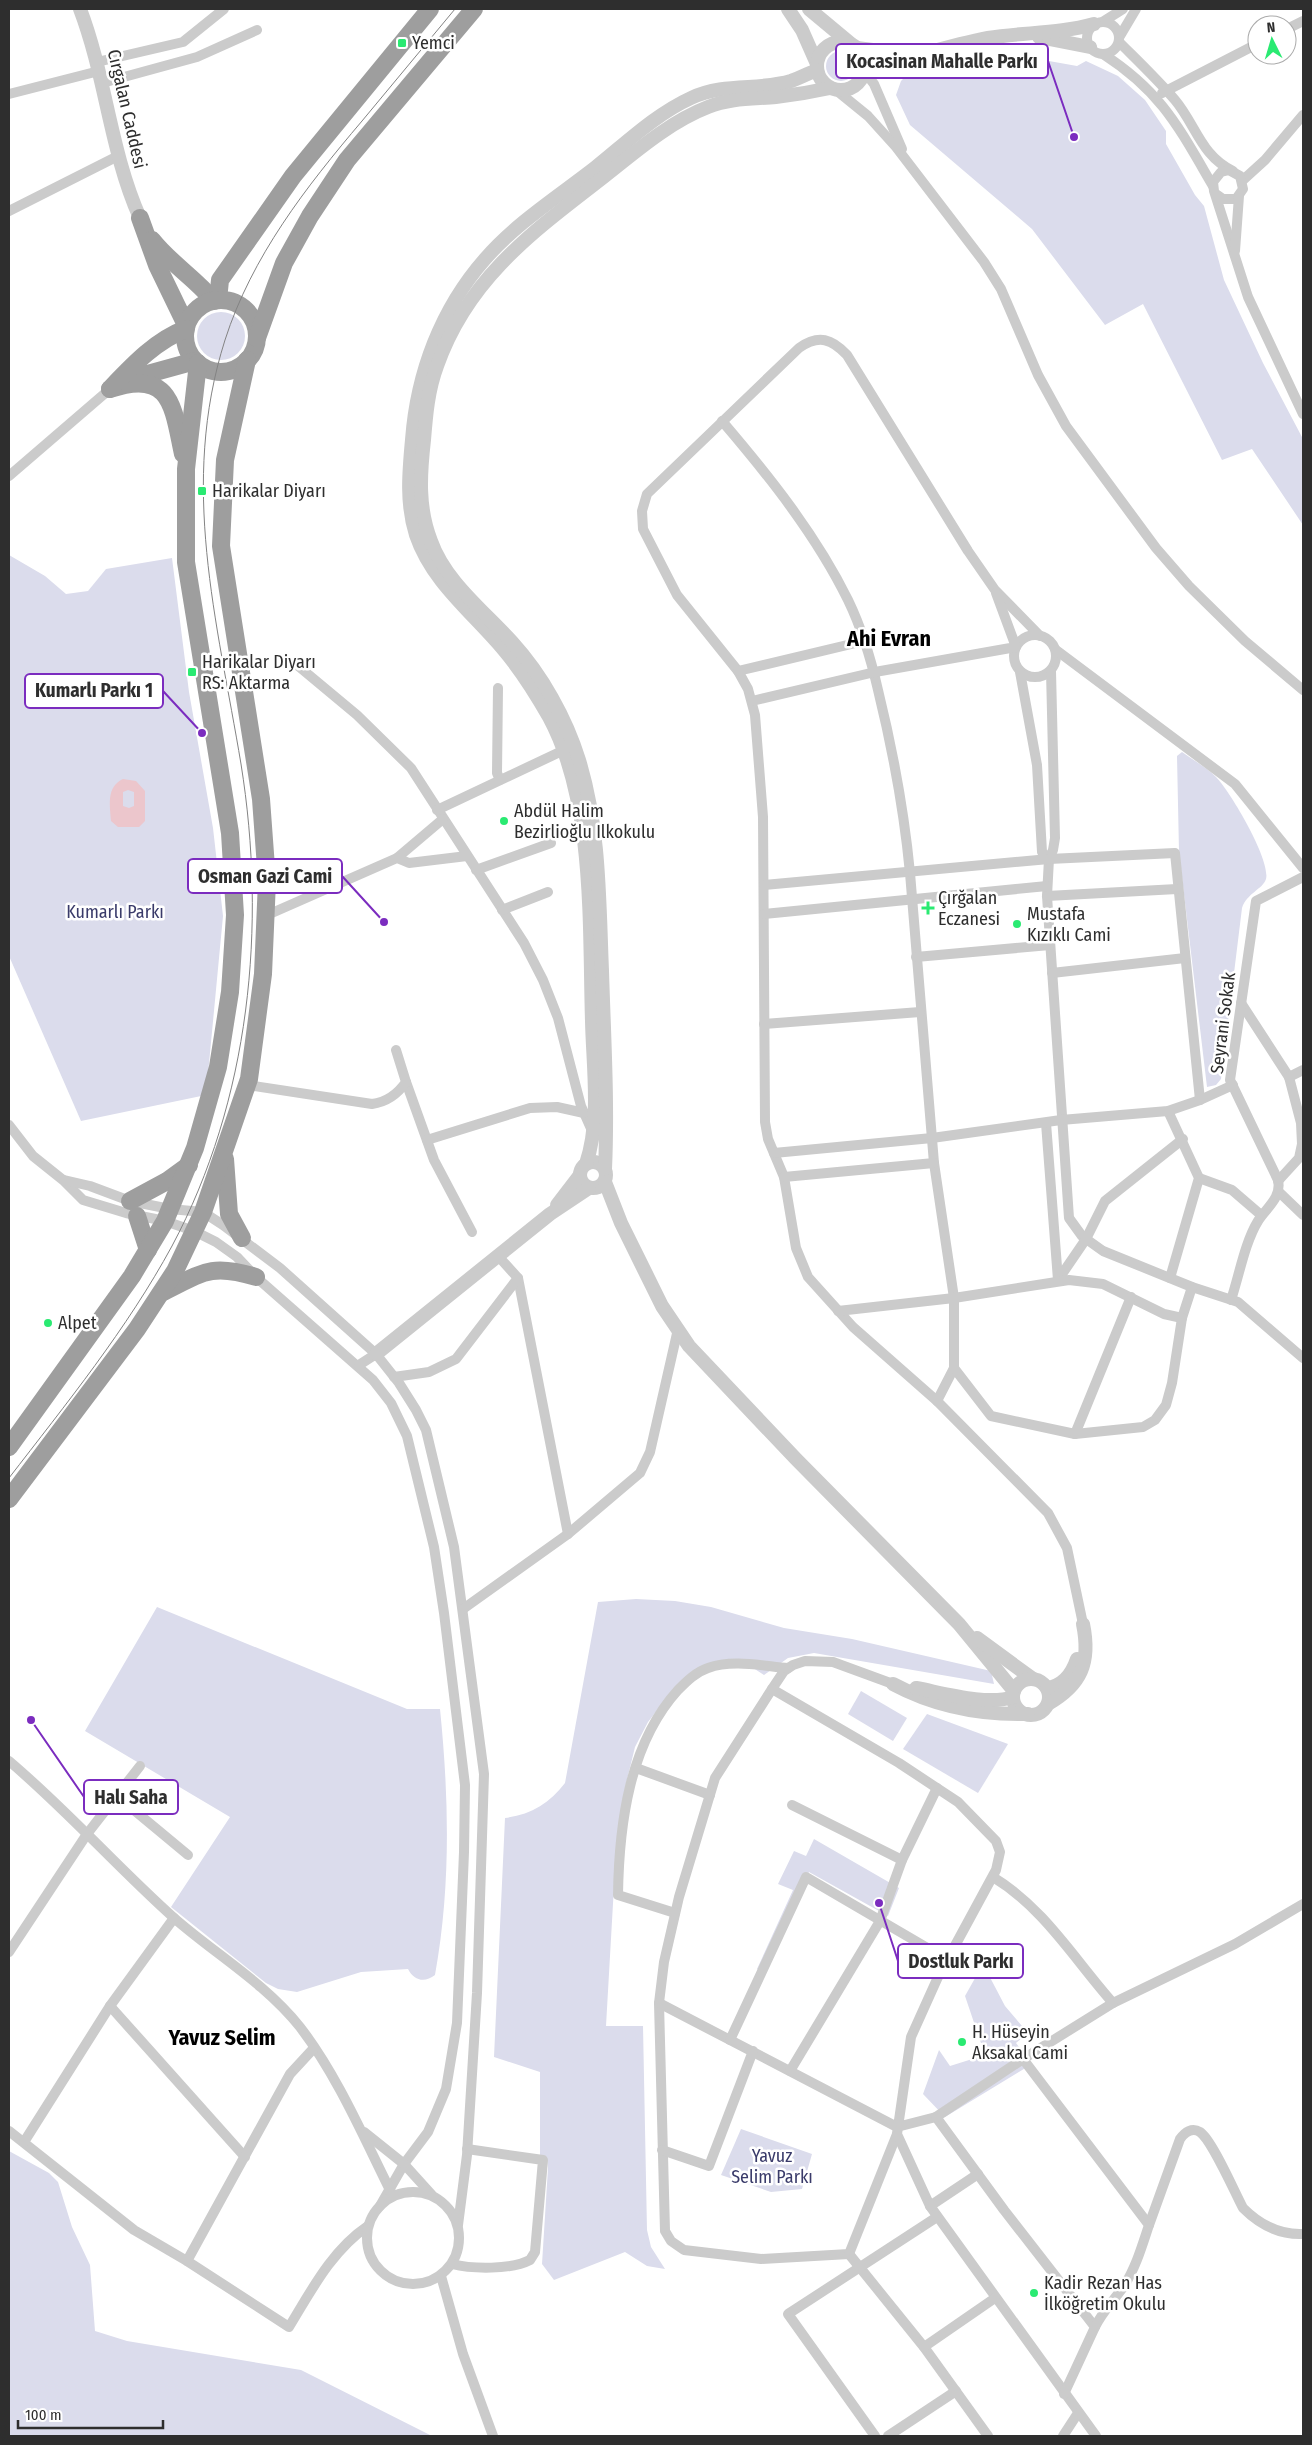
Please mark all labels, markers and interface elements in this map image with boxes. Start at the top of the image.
north arrow [1247,15,1297,65]
text: N [1266,19,1276,36]
place label: Yemci [412,32,455,54]
marker: Yemci [396,37,408,49]
callout: Kocasinan Mahalle Parkı [836,44,1048,78]
street label: Cırgalan Caddesi [103,47,151,171]
text: Kocasinan Mahalle Parkı [846,50,1038,73]
place label: Harikalar Diyarı [212,480,326,502]
marker: Harikalar Diyarı [196,485,208,497]
district label: Ahi Evran [846,625,931,652]
place label: Harikalar Diyarı RS: Aktarma [202,651,316,694]
marker: Harikalar Diyarı RS: Aktarma [186,666,198,678]
callout: Kumarlı Parkı 1 [25,674,163,708]
text: Kumarlı Parkı 1 [35,679,153,702]
place label: Abdül Halim Bezirlioğlu Ilkokulu [514,800,655,843]
marker: Abdül Halim Bezirlioğlu Ilkokulu [498,815,510,827]
callout: Osman Gazi Cami [188,859,342,893]
text: Osman Gazi Cami [198,865,332,888]
place label: Çırğalan Eczanesi [938,887,1000,930]
park label: Kumarlı Parkı [66,901,164,923]
marker: Çırğalan Eczanesi [922,902,934,914]
place label: Mustafa Kızıklı Cami [1027,903,1111,946]
marker: Mustafa Kızıklı Cami [1011,918,1023,930]
street label: Seyrani Sokak [1206,970,1240,1075]
place label: Alpet [58,1312,97,1334]
marker: Alpet [42,1317,54,1329]
callout: Halı Saha [84,1780,178,1814]
text: Halı Saha [94,1786,168,1809]
callout: Dostluk Parkı [898,1944,1023,1978]
text: Dostluk Parkı [908,1950,1014,1973]
place label: H. Hüseyin Aksakal Cami [972,2021,1068,2064]
district label: Yavuz Selim [167,2024,276,2051]
marker: H. Hüseyin Aksakal Cami [956,2036,968,2048]
park label: Yavuz Selim Parkı [731,2145,813,2188]
place label: Kadir Rezan Has İlköğretim Okulu [1044,2272,1166,2315]
marker: Kadir Rezan Has İlköğretim Okulu [1028,2287,1040,2299]
scale bar [18,2398,162,2430]
text: 100 m [25,2406,62,2424]

